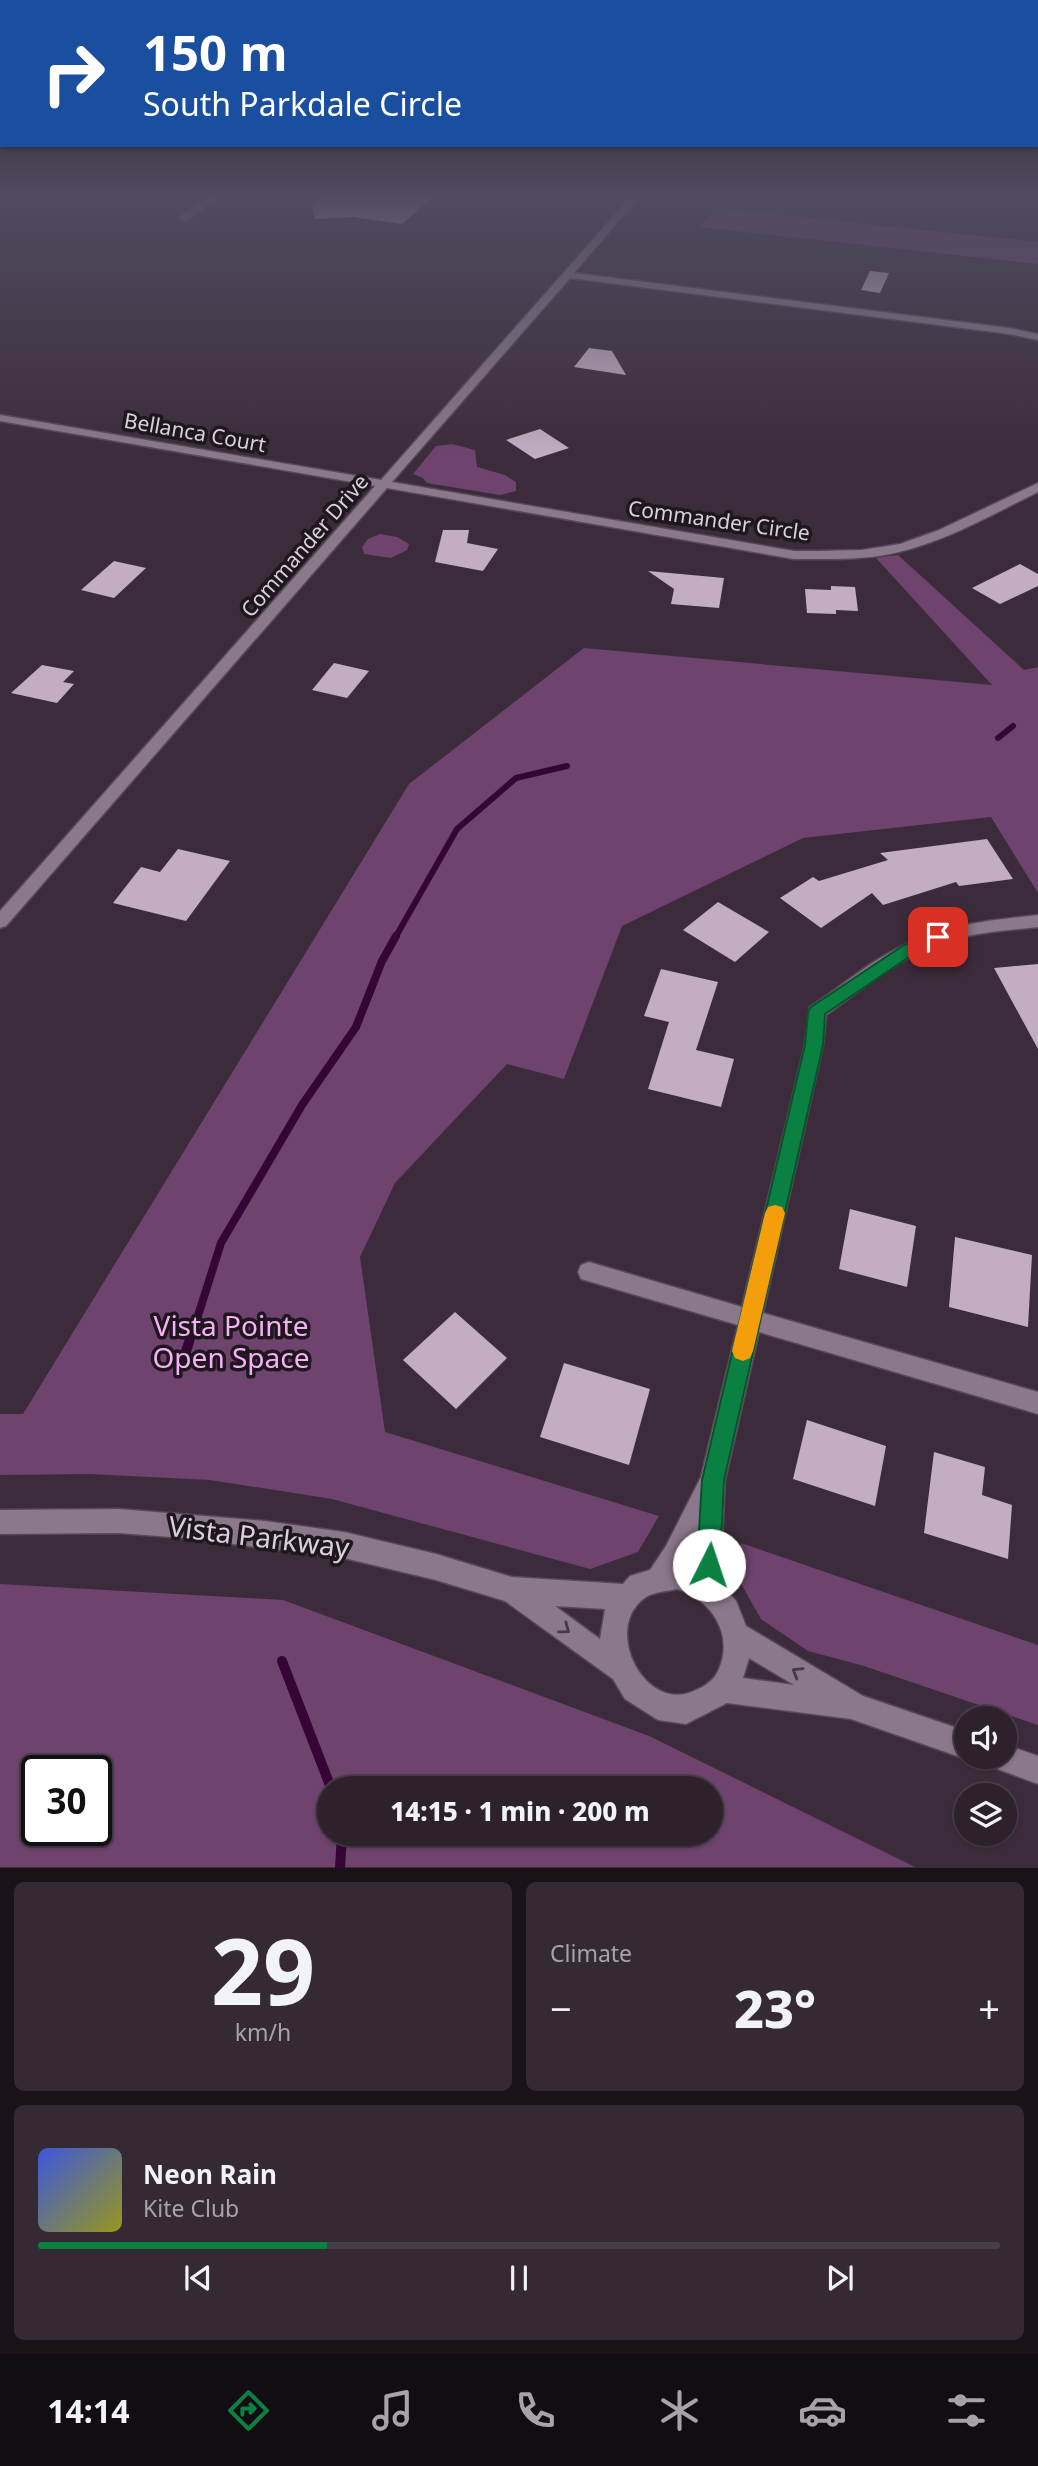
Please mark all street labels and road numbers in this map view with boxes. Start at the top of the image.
street label: Bellanca Court [122,406,269,458]
street label: Commander Drive [234,468,374,623]
street label: Commander Circle [626,493,812,547]
street label: Vista Parkway [167,1506,352,1566]

